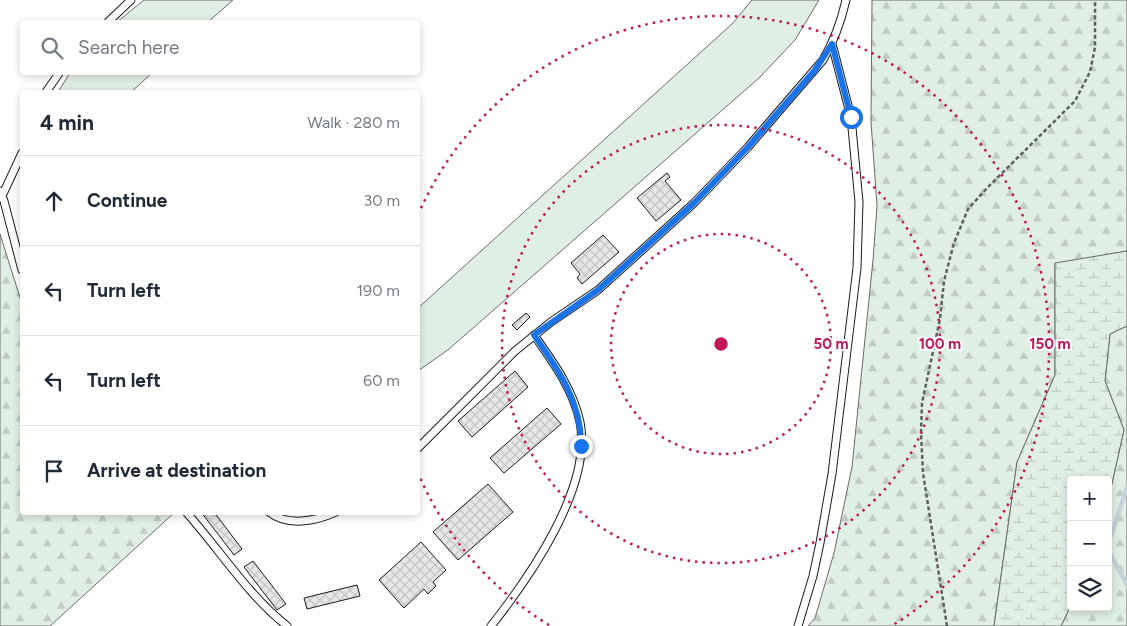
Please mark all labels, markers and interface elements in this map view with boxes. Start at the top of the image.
search box [20,20,420,75]
icon: search [38,34,66,62]
text: Search here [78,36,180,59]
route start [840,106,863,129]
text: 4 min [40,110,94,135]
text: Walk · 280 m [307,113,400,132]
icon: ahead [40,187,68,215]
text: Continue [87,189,167,212]
text: 30 m [363,191,400,210]
icon: left [40,277,68,305]
text: Turn left [87,279,161,302]
text: 190 m [357,281,400,300]
centre of rings [712,335,730,353]
text: 50 m [813,335,849,353]
text: 100 m [919,335,961,353]
text: 150 m [1029,335,1071,353]
icon: left [40,367,68,395]
text: Turn left [87,369,161,392]
text: 60 m [363,371,400,390]
route end [570,435,593,458]
icon: arrive [40,457,68,485]
text: Arrive at destination [87,459,266,482]
map controls [1067,476,1112,611]
button: + [1067,476,1112,521]
button: − [1067,521,1112,566]
button: layers [1067,566,1112,611]

